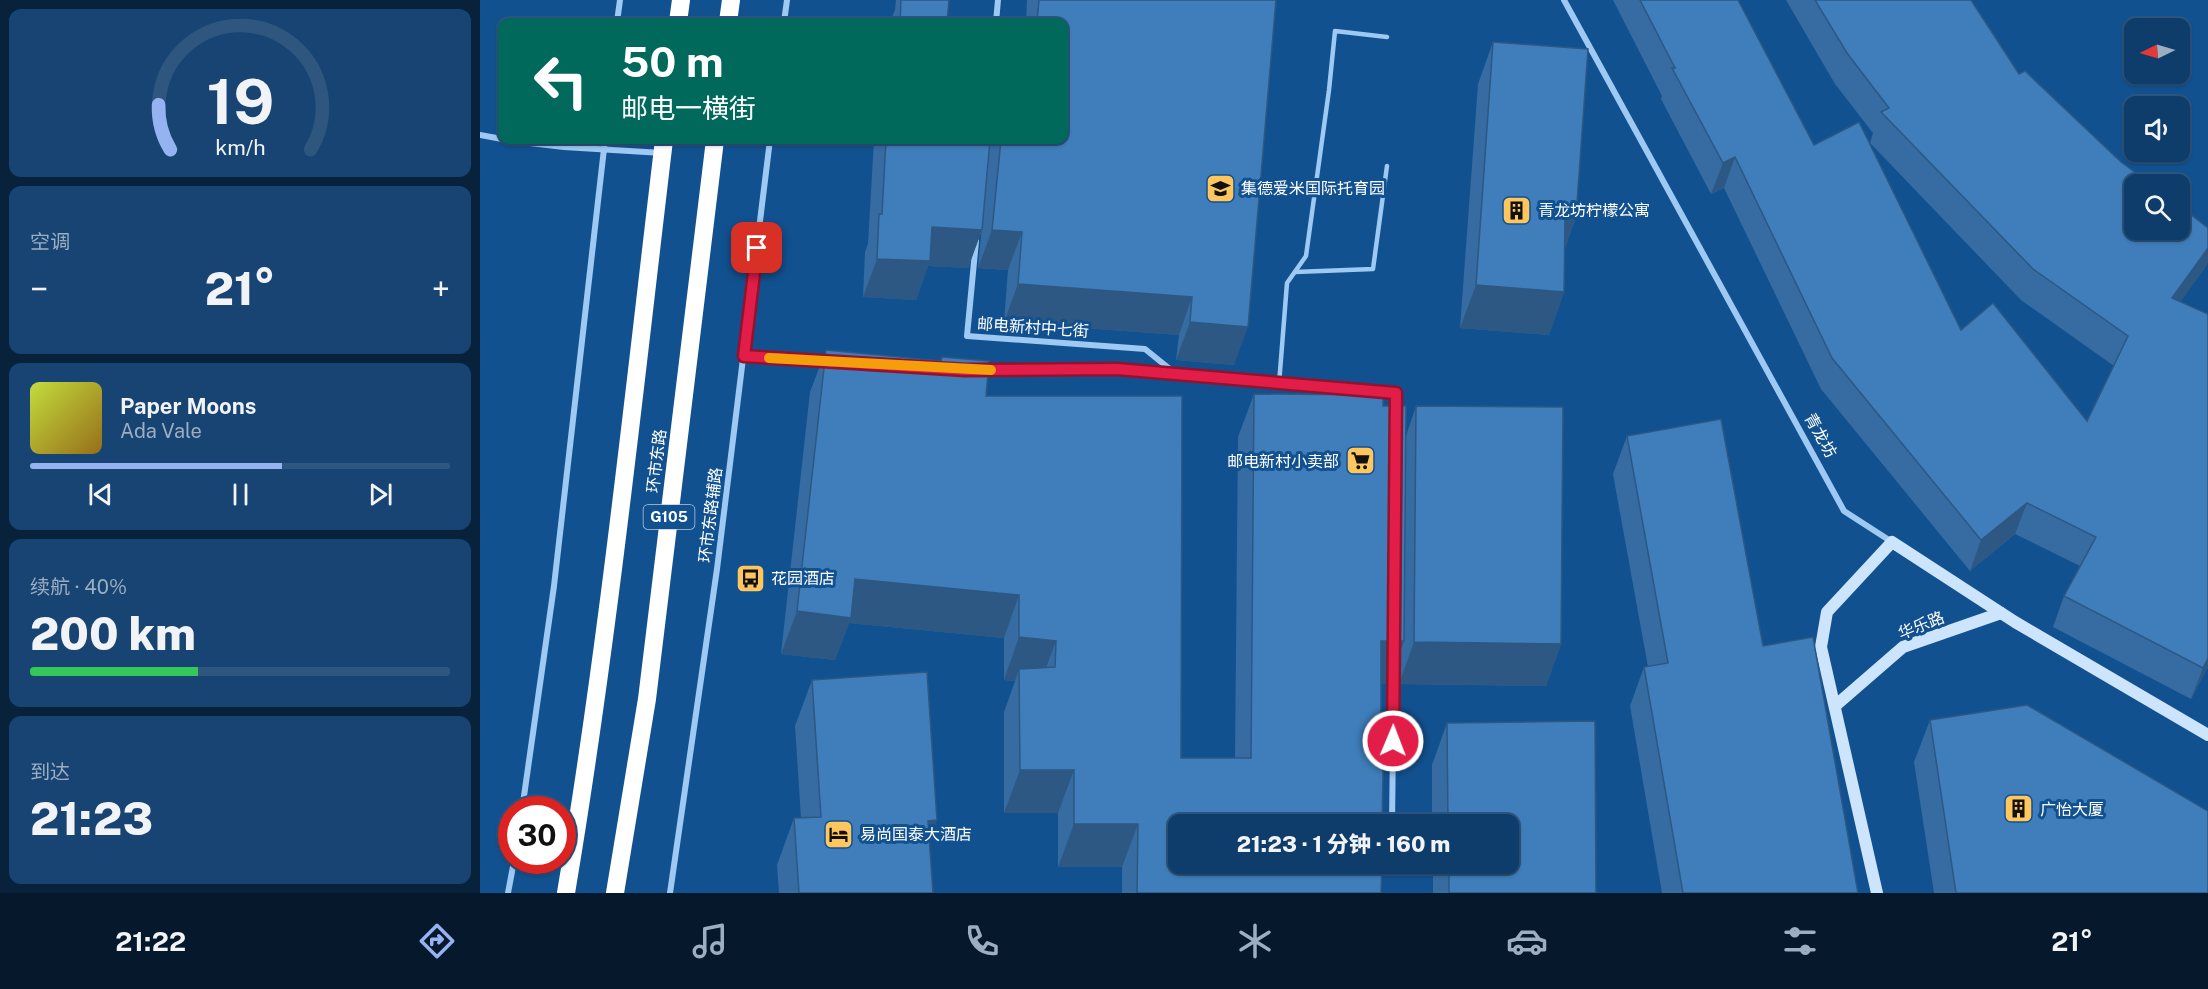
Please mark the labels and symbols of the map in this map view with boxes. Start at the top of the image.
north arrow [2124,18,2190,84]
school or university icon: 集德爱米国际托育园 [1204,172,1236,204]
place label: 集德爱米国际托育园 [1241,179,1385,198]
building icon: 青龙坊柠檬公寓 [1501,194,1533,226]
place label: 青龙坊柠檬公寓 [1538,201,1650,220]
pin [731,222,782,273]
street label: 邮电新村中七街 [976,314,1089,341]
street label: 青龙坊 [1801,410,1841,461]
street label: 环市东路 [643,428,670,494]
supermarket icon: 邮电新村小卖部 [1344,445,1376,477]
place label: 邮电新村小卖部 [1227,452,1339,471]
street label: 环市东路辅路 [695,466,726,564]
road number: G105 [644,505,694,529]
bus stop icon: 花园酒店 [734,562,766,594]
place label: 花园酒店 [771,569,835,588]
street label: 华乐路 [1895,608,1947,643]
position arrow [1361,709,1425,773]
building icon: 广怡大厦 [2003,793,2035,825]
speed limit sign: 30 [498,796,576,874]
place label: 广怡大厦 [2040,800,2104,819]
hotel icon: 易尚国泰大酒店 [823,818,855,850]
place label: 易尚国泰大酒店 [860,825,972,844]

